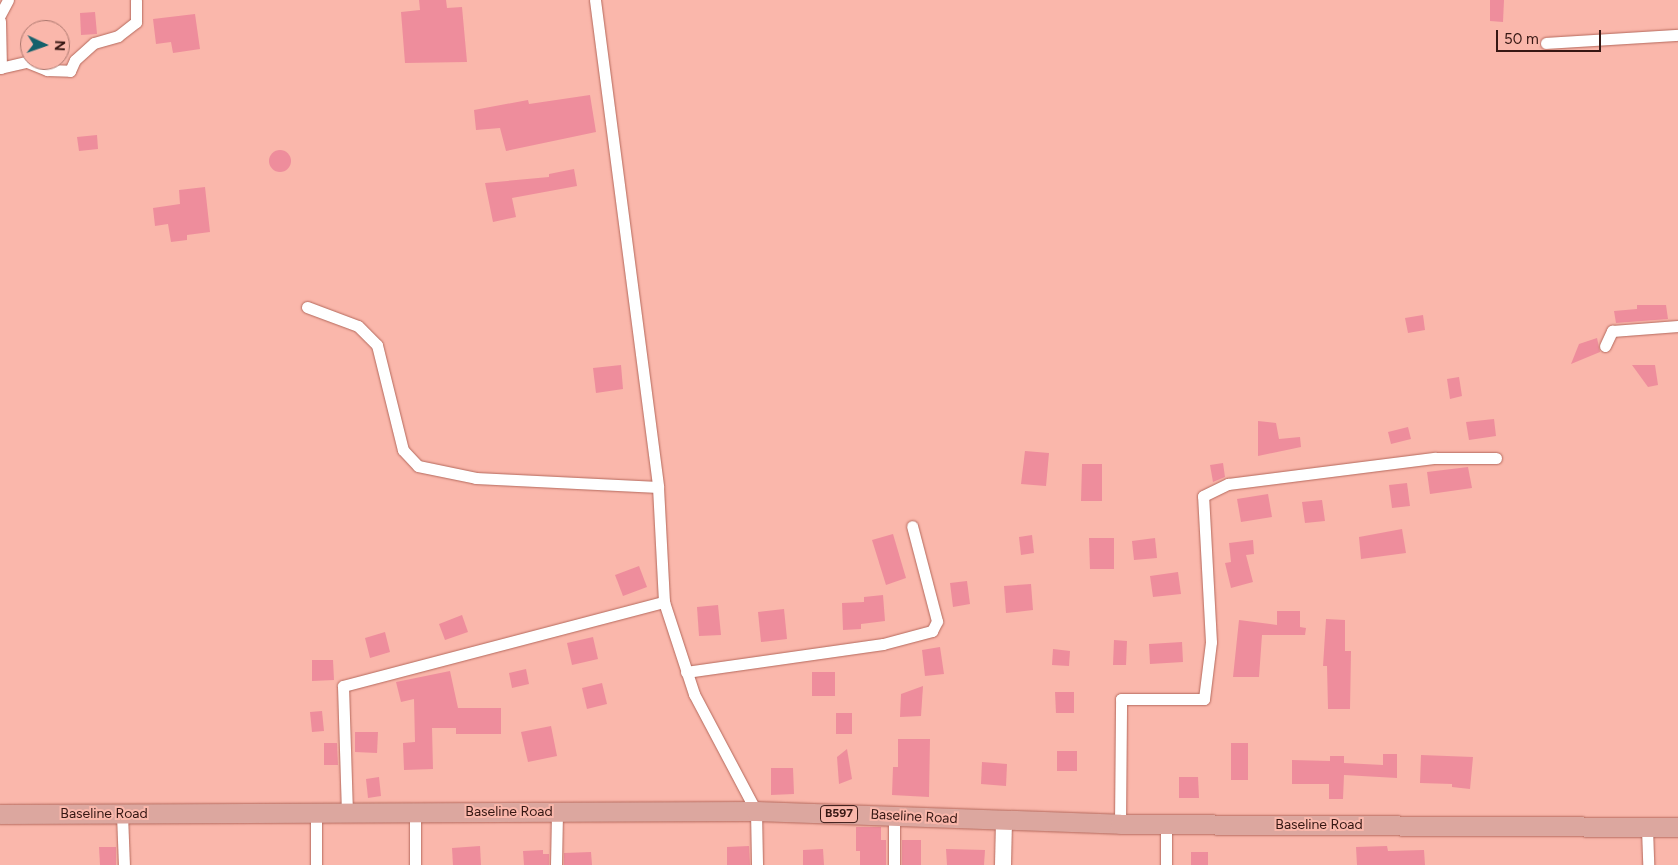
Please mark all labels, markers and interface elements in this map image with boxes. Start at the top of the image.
north arrow [20,20,70,70]
scale bar [1498,20,1603,52]
text: 50 m [1504,30,1539,48]
text: N [51,40,68,52]
street label: Baseline Road [465,804,553,820]
road number: B597 [819,804,859,824]
street label: Baseline Road [60,806,148,822]
street label: Baseline Road [870,806,958,828]
street label: Baseline Road [1275,817,1363,833]

